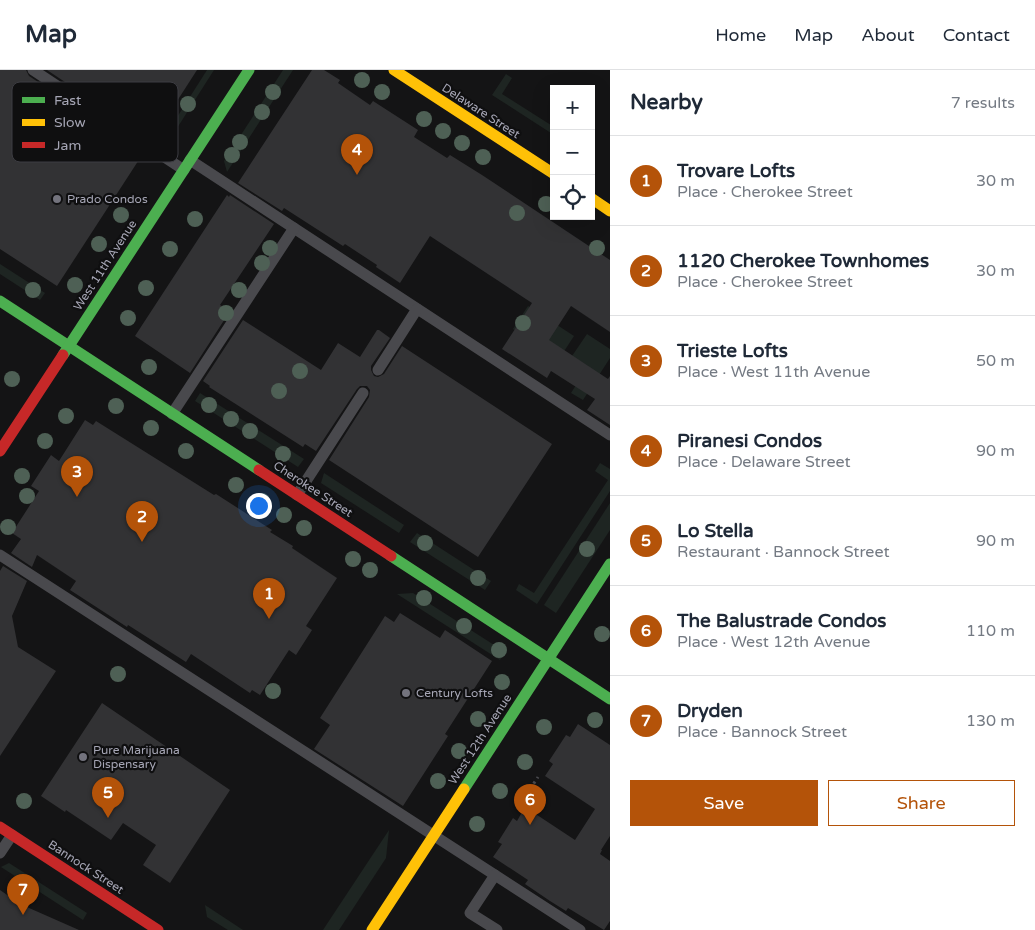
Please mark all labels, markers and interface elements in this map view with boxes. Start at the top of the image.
text: Map [25,20,77,49]
text: Home [715,24,766,46]
text: Map [794,24,833,46]
text: About [861,24,915,46]
text: Contact [943,24,1010,46]
street label: Delaware Street [439,81,523,142]
legend [12,82,178,162]
map controls [550,85,595,220]
button: + [550,85,595,130]
text: Nearby [630,90,703,115]
text: Fast [54,92,82,109]
text: 7 results [951,93,1015,113]
text: Slow [54,114,86,131]
button: − [550,130,595,175]
pin: 4 [341,134,373,175]
text: Jam [54,137,81,154]
text: Trovare Lofts [677,160,795,182]
text: 1 [641,171,651,191]
text: 30 m [976,171,1015,191]
button: locate [550,175,595,220]
text: Place · Cherokee Street [677,182,853,202]
place label: Prado Condos [67,192,148,206]
marker: Prado Condos [51,193,63,205]
street label: West 11th Avenue [71,217,140,313]
text: 1120 Cherokee Townhomes [677,250,929,272]
text: 2 [641,261,651,281]
text: 30 m [976,261,1015,281]
text: Place · Cherokee Street [677,272,853,292]
text: Trieste Lofts [677,340,788,362]
text: 3 [641,351,651,371]
text: 50 m [976,351,1015,371]
text: Place · West 11th Avenue [677,362,870,382]
text: Piranesi Condos [677,430,822,452]
text: 4 [641,441,651,461]
text: 90 m [976,441,1015,461]
text: Place · Delaware Street [677,452,851,472]
pin: 3 [61,456,93,497]
street label: Cherokee Street [271,458,356,520]
your location [246,493,272,519]
pin: 2 [126,501,158,542]
text: Lo Stella [677,520,754,542]
text: 5 [641,531,651,551]
text: 90 m [976,531,1015,551]
text: Restaurant · Bannock Street [677,542,890,562]
pin: 1 [253,578,285,619]
text: The Balustrade Condos [677,610,887,632]
text: 6 [641,621,651,641]
text: 110 m [966,621,1015,641]
text: Place · West 12th Avenue [677,632,870,652]
place label: Century Lofts [416,686,493,700]
marker: Century Lofts [400,687,412,699]
street label: West 12th Avenue [446,691,515,787]
text: Dryden [677,700,743,722]
text: 7 [641,711,651,731]
text: 130 m [966,711,1015,731]
text: Place · Bannock Street [677,722,847,742]
place label: Pure Marijuana Dispensary [93,743,180,771]
marker: Pure Marijuana Dispensary [77,751,89,763]
pin: 5 [92,777,124,818]
button: Save [630,780,818,826]
button: Share [828,780,1015,826]
pin: 6 [514,784,546,825]
street label: Bannock Street [46,837,127,897]
pin: 7 [7,874,39,915]

